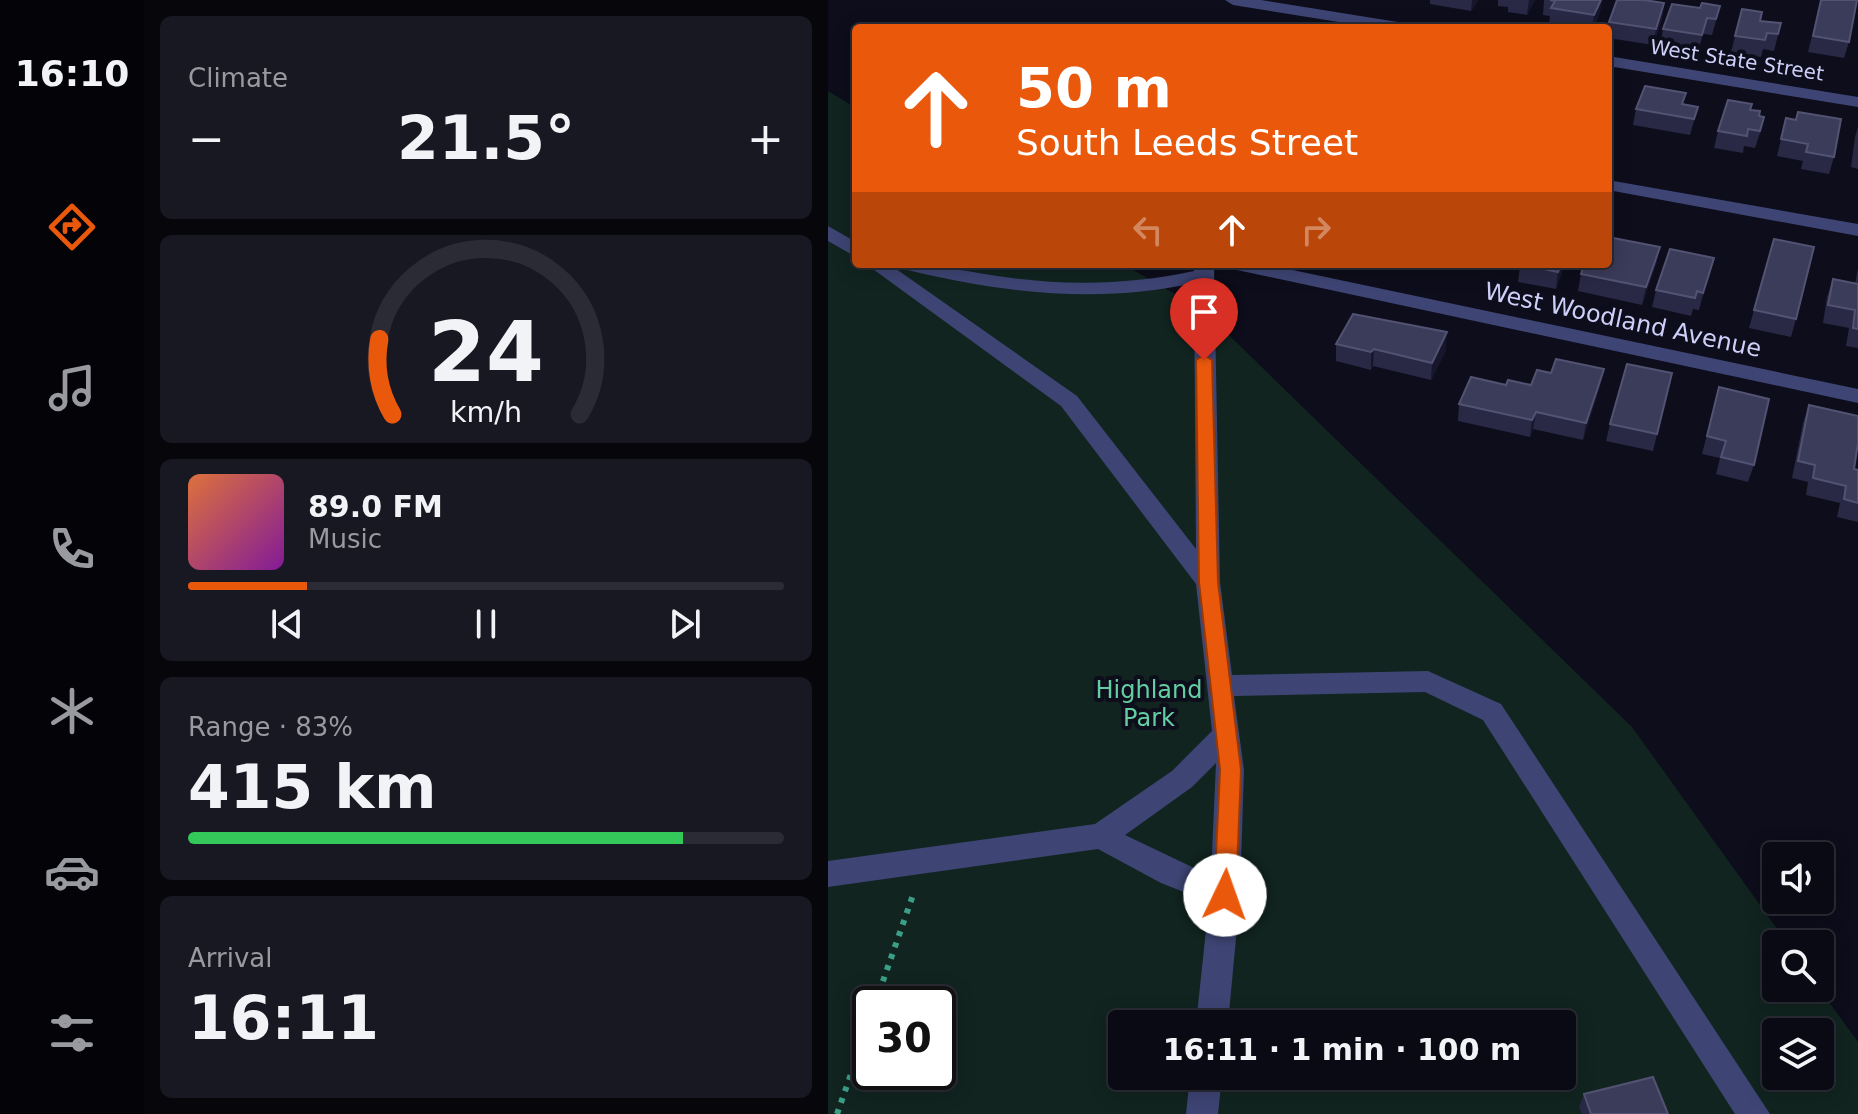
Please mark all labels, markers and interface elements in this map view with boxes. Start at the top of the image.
street label: West State Street [1648,34,1826,86]
text: 16:10 [15,53,129,94]
text: 50 m [1016,55,1172,120]
icon: ahead [884,56,988,160]
text: Climate [188,63,288,93]
text: 21.5° [397,103,575,173]
text: − [188,113,225,164]
text: + [747,113,784,164]
text: South Leeds Street [1016,122,1358,163]
icon: directions [44,199,100,255]
icon: left [1126,208,1170,252]
icon: ahead [1210,208,1254,252]
icon: right [1294,208,1338,252]
street label: West Woodland Avenue [1482,277,1764,363]
pin [1170,278,1238,360]
icon: arrive [1182,290,1226,334]
text: 24 [428,303,544,400]
icon: music [44,360,100,416]
text: km/h [450,395,522,429]
text: 89.0 FM [308,489,443,524]
icon: phone [44,521,100,577]
text: Music [308,524,382,554]
icon: previous [265,602,309,646]
icon: pause [464,602,508,646]
icon: next [663,602,707,646]
park label: Highland Park [1096,676,1202,732]
icon: climate [44,683,100,739]
text: Range · 83% [188,712,353,742]
text: 415 km [188,752,437,822]
map controls [1762,842,1834,1090]
button: sound [1762,842,1834,914]
icon: car [44,844,100,900]
position arrow [1183,853,1267,937]
button: search [1762,930,1834,1002]
text: Arrival [188,943,272,973]
text: 16:11 [188,983,379,1053]
speed limit sign: 30 [852,986,956,1090]
icon: filters [44,1005,100,1061]
button: layers [1762,1018,1834,1090]
text: 16:11 · 1 min · 100 m [1163,1032,1521,1067]

